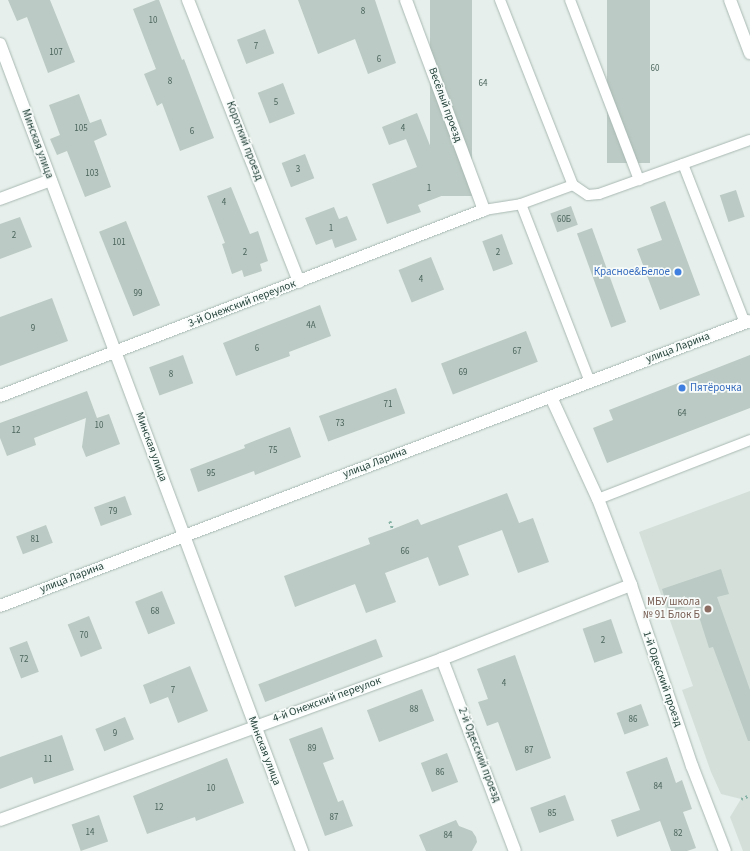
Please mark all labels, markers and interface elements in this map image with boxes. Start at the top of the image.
house number: 8 [361,7,365,17]
house number: 10 [149,16,157,26]
house number: 7 [254,42,258,52]
house number: 107 [49,48,63,58]
house number: 6 [377,55,381,65]
house number: 60 [651,64,659,74]
street label: Весёлый проезд [425,66,465,144]
house number: 8 [168,77,172,87]
house number: 64 [479,79,487,89]
house number: 5 [274,98,278,108]
street label: Короткий проезд [223,100,265,182]
street label: Минская улица [18,107,56,181]
house number: 105 [74,124,88,134]
house number: 4 [401,124,405,134]
house number: 6 [190,127,194,137]
house number: 3 [296,165,300,175]
house number: 103 [85,169,99,179]
house number: 1 [427,184,431,194]
house number: 4 [222,198,226,208]
house number: 60Б [557,215,571,225]
house number: 1 [329,224,333,234]
house number: 2 [12,231,16,241]
house number: 101 [112,238,126,248]
house number: 2 [243,248,247,258]
house number: 2 [496,248,500,258]
place label: Красное&Белое [594,265,670,279]
marker: Красное&Белое [673,267,683,277]
house number: 4 [419,275,423,285]
street label: 3-й Онежский переулок [186,277,298,331]
house number: 99 [134,289,142,299]
house number: 4А [306,321,316,331]
house number: 9 [31,324,35,334]
street label: улица Ларина [644,330,712,366]
house number: 6 [255,344,259,354]
house number: 67 [513,347,521,357]
house number: 69 [459,368,467,378]
house number: 8 [169,370,173,380]
place label: Пятёрочка [690,381,742,395]
marker: Пятёрочка [677,383,687,393]
house number: 71 [384,400,392,410]
house number: 64 [678,409,686,419]
street label: Минская улица [132,410,170,484]
house number: 73 [336,419,344,429]
house number: 10 [95,421,103,431]
house number: 12 [12,426,20,436]
street label: улица Ларина [341,445,409,481]
house number: 75 [269,446,277,456]
house number: 95 [207,469,215,479]
house number: 79 [109,507,117,517]
house number: 81 [31,535,39,545]
house number: 66 [401,547,409,557]
street label: улица Ларина [38,560,106,596]
place label: МБУ школа № 91 Блок Б [643,596,700,622]
marker: МБУ школа № 91 Блок Б [703,604,713,614]
house number: 68 [151,607,159,617]
street label: 1-й Одесский проезд [639,629,685,729]
house number: 70 [80,631,88,641]
house number: 2 [601,636,605,646]
house number: 72 [20,655,28,665]
street label: 4-й Онежский переулок [271,674,383,726]
house number: 4 [502,679,506,689]
house number: 7 [171,686,175,696]
house number: 88 [410,705,418,715]
street label: 2-й Одесский проезд [455,706,503,804]
street label: Минская улица [245,715,283,787]
house number: 86 [629,715,637,725]
house number: 9 [113,729,117,739]
house number: 89 [308,744,316,754]
house number: 87 [525,746,533,756]
house number: 11 [44,755,52,765]
house number: 86 [436,768,444,778]
house number: 84 [654,782,662,792]
house number: 10 [207,784,215,794]
house number: 12 [155,803,163,813]
house number: 85 [548,809,556,819]
house number: 87 [330,813,338,823]
house number: 14 [86,828,94,838]
house number: 82 [674,829,682,839]
house number: 84 [444,831,452,841]

